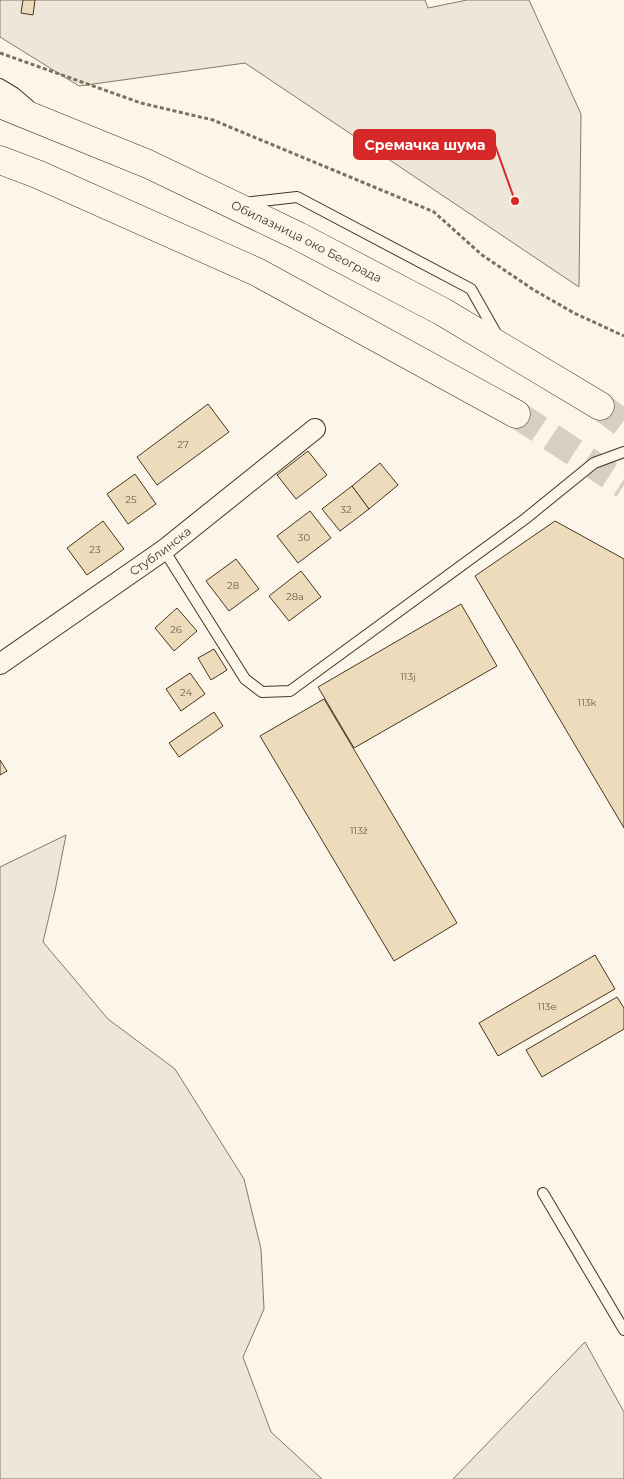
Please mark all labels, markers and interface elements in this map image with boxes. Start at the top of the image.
callout: Сремачка шума [354,130,495,159]
text: Сремачка шума [365,136,485,154]
street label: Обилазница око Београда [229,197,384,286]
house number: 27 [177,438,189,451]
house number: 25 [125,493,137,506]
house number: 32 [340,503,352,516]
street label: Стублинска [126,523,194,579]
house number: 30 [298,531,311,544]
house number: 23 [89,543,101,556]
house number: 28 [227,579,239,592]
house number: 28a [286,590,304,603]
house number: 26 [170,623,182,636]
house number: 113j [400,670,416,683]
house number: 24 [180,686,192,699]
house number: 113k [578,696,596,709]
house number: 113ž [350,824,368,837]
house number: 113e [538,1000,556,1013]

